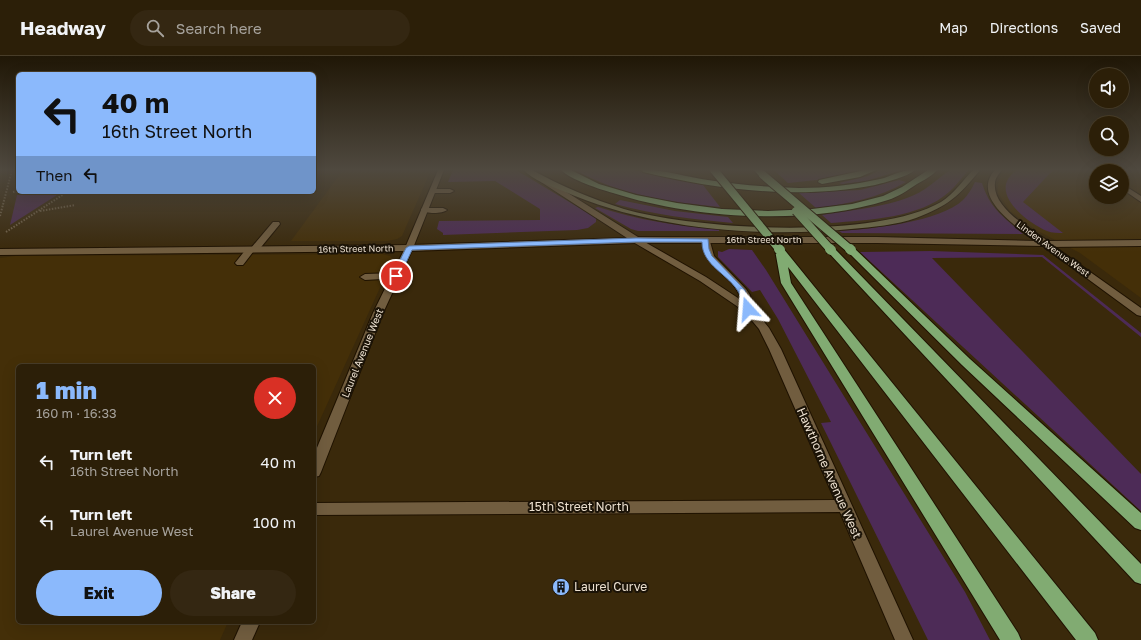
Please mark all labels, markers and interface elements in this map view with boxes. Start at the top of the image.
search box [130,10,410,46]
text: Headway [20,16,106,39]
icon: search [144,17,166,39]
text: Search here [176,19,262,37]
text: Map [939,19,968,36]
text: Directions [990,19,1058,36]
text: Saved [1080,19,1121,36]
map controls [1089,68,1129,204]
button: sound [1089,68,1129,108]
text: 40 m [102,86,169,119]
icon: left [36,88,88,140]
button: search [1089,116,1129,156]
text: 16th Street North [102,120,252,142]
icon: left [80,164,102,186]
button: layers [1089,164,1129,204]
text: Then [36,166,72,184]
street label: Linden Avenue West [1015,218,1092,279]
street label: 16th Street North [726,234,802,245]
street label: 16th Street North [318,242,394,255]
pin [379,259,413,293]
icon: arrive [385,265,407,287]
position arrow [727,288,769,330]
street label: Laurel Avenue West [339,307,385,399]
text: 1 min [36,375,97,404]
button: close [254,377,296,419]
text: 160 m · 16:33 [36,405,117,421]
street label: Hawthorne Avenue West [794,405,865,541]
text: Turn left [70,445,132,463]
icon: left [36,451,58,473]
text: 40 m [261,453,296,471]
text: 16th Street North [70,463,179,479]
street label: 15th Street North [529,499,629,514]
text: Turn left [70,505,132,523]
icon: left [36,511,58,533]
text: 100 m [253,513,296,531]
text: Laurel Avenue West [70,523,193,539]
button: Exit [36,570,162,616]
button: Share [170,570,296,616]
building icon: Laurel Curve [551,577,571,597]
place label: Laurel Curve [574,579,647,594]

